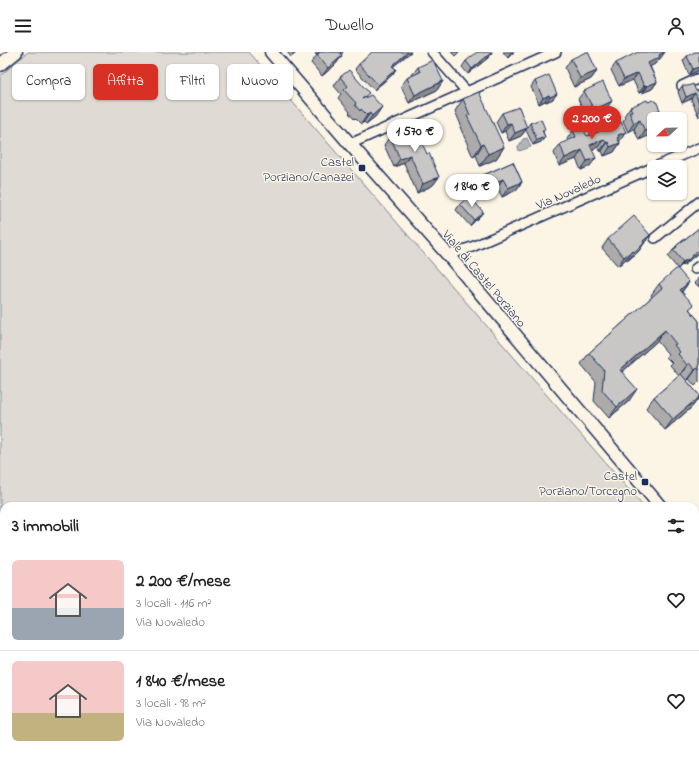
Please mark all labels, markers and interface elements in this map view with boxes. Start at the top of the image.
text: Dwello [325,13,374,39]
icon: menu [12,15,34,37]
icon: person [665,15,687,37]
chip: Compra [12,64,85,100]
chip: Affitta [93,64,158,100]
chip: Filtri [166,64,219,100]
chip: Nuovo [227,64,293,100]
pin: 2 200 € [555,106,629,140]
text: 2 200 € [572,109,612,128]
north arrow [647,112,687,152]
map controls [647,112,687,200]
pin: 1 570 € [378,119,452,153]
text: 1 570 € [396,122,434,141]
place label: Castel Porziano/Canazei [263,153,354,187]
button: layers [647,160,687,200]
marker: Castel Porziano/Canazei [357,163,367,173]
street label: Via Novaledo [532,170,604,215]
pin: 1 840 € [435,174,509,208]
text: 1 840 € [454,177,490,196]
street label: Viale di Castel Porziano [437,225,531,332]
place label: Castel Porziano/Torcegno [539,467,637,502]
marker: Castel Porziano/Torcegno [640,477,650,487]
text: 3 immobili [12,514,79,539]
icon: filters [665,515,687,537]
text: 2 200 €/mese [136,569,230,594]
icon: home [44,576,92,624]
icon: heart [665,589,687,611]
text: 3 locali · 116 m² [136,594,211,613]
text: Via Novaledo [136,613,205,632]
text: 1 840 €/mese [136,669,225,694]
icon: home [44,677,92,725]
icon: heart [665,690,687,712]
text: 3 locali · 98 m² [136,694,206,713]
text: Via Novaledo [136,713,205,732]

